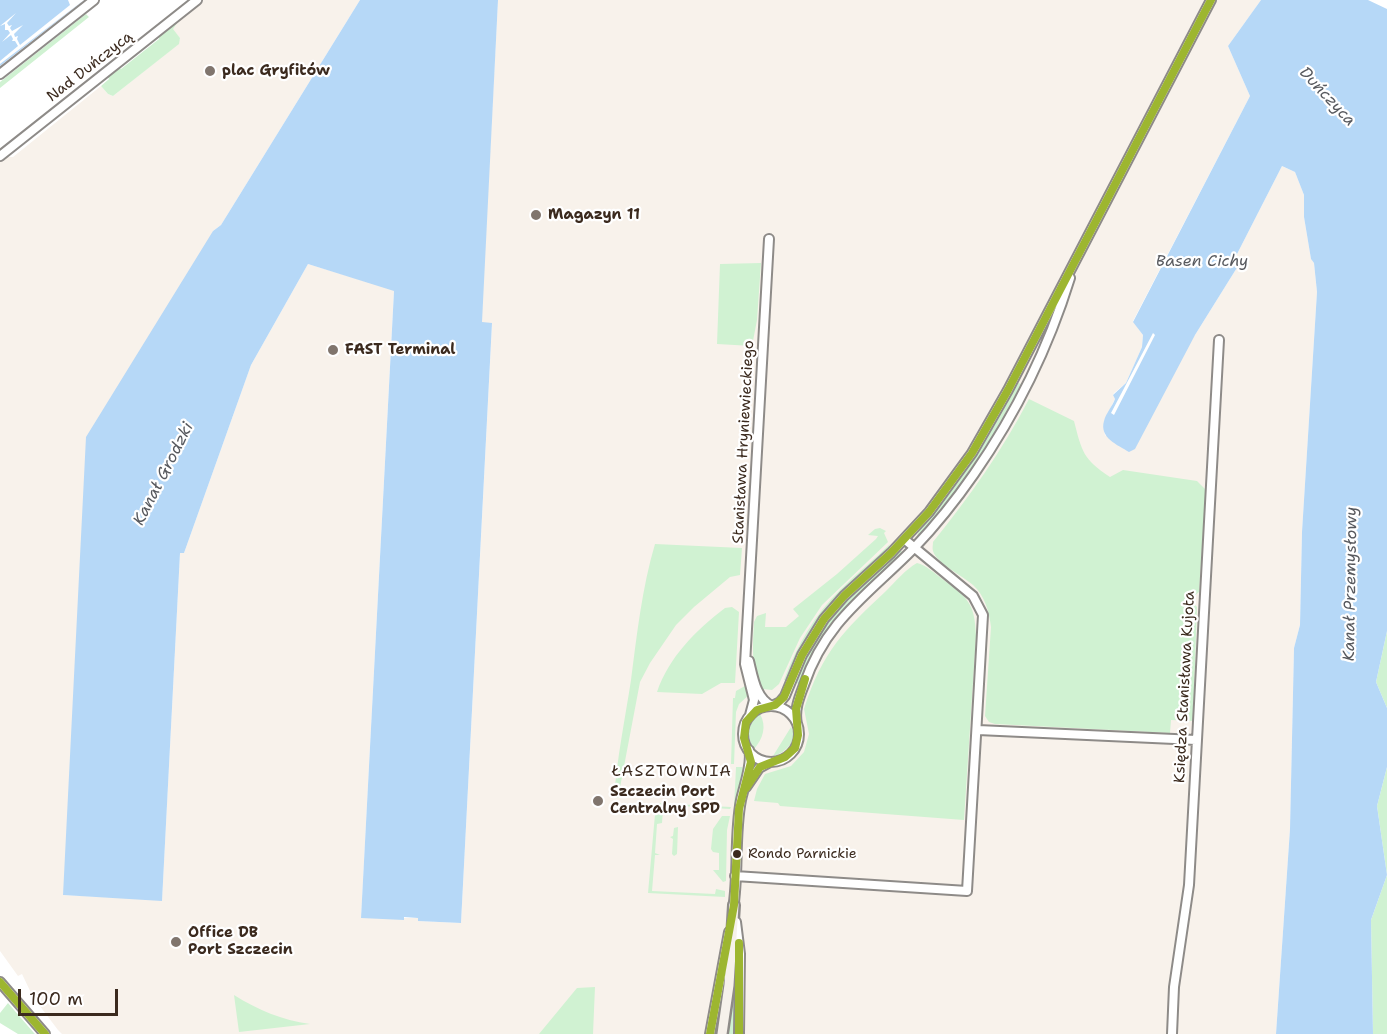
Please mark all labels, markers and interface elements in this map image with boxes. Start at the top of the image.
street label: Nad Duńczycą [44,28,136,106]
place label: plac Gryfitów [222,62,330,80]
water label: Duńczyca [1295,63,1359,131]
marker: plac Gryfitów [203,64,217,78]
place label: Magazyn 11 [548,206,640,224]
marker: Magazyn 11 [529,208,543,222]
water label: Basen Cichy [1156,252,1248,272]
street label: Stanisława Hryniewieckiego [730,340,758,544]
place label: FAST Terminal [345,341,456,359]
marker: FAST Terminal [326,343,340,357]
water label: Kanał Grodzki [130,419,198,529]
water label: Kanał Przemysłowy [1340,507,1362,661]
street label: Księdza Stanisława Kujota [1171,590,1199,784]
district label: ŁASZTOWNIA [612,762,732,782]
place label: Szczecin Port Centralny SPD [610,783,720,818]
marker: Szczecin Port Centralny SPD [591,794,605,808]
place label: Rondo Parnickie [748,846,857,862]
marker: Rondo Parnickie [731,848,743,860]
place label: Office DB Port Szczecin [188,924,293,959]
marker: Office DB Port Szczecin [169,935,183,949]
scale bar [21,977,122,1015]
text: 100 m [29,987,83,1011]

